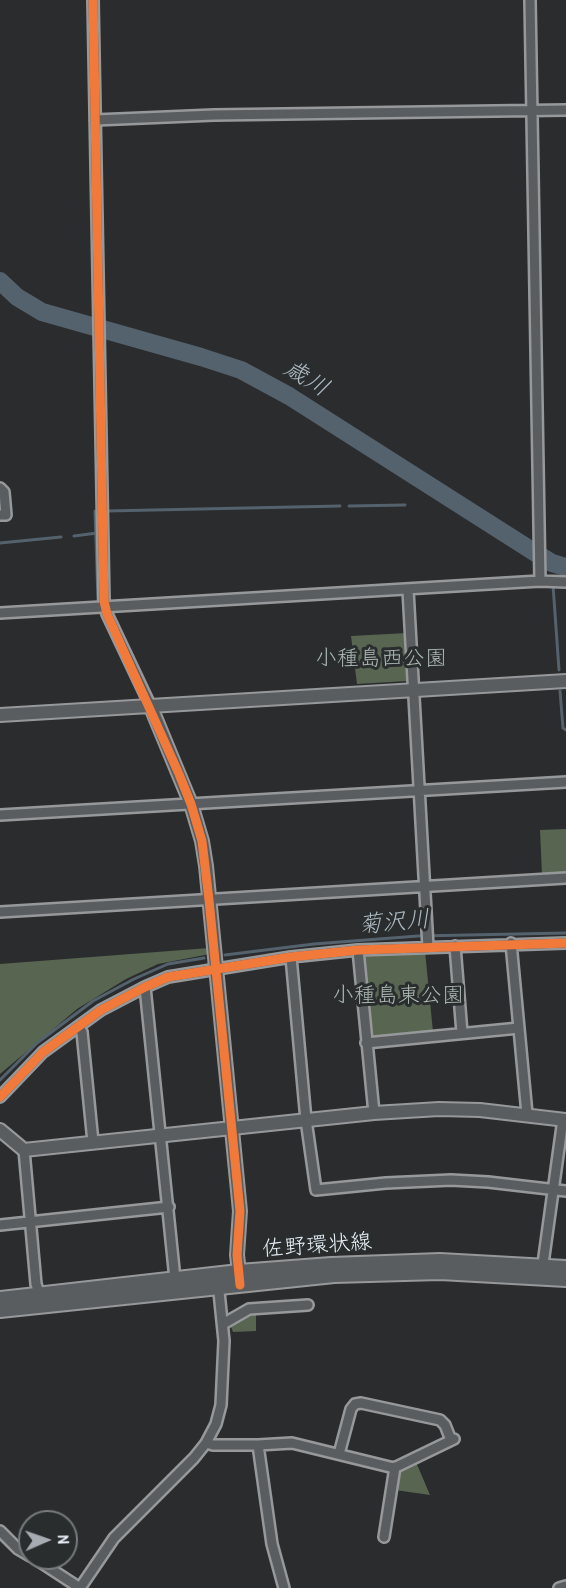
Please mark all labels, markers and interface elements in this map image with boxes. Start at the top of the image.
water label: 歳川 [278,354,334,404]
park label: 小種島西公園 [315,646,447,672]
water label: 菊沢川 [357,906,431,940]
park label: 小種島東公園 [332,983,464,1009]
street label: 佐野環状線 [261,1229,373,1263]
north arrow [18,1510,78,1570]
text: N [53,1535,75,1544]

